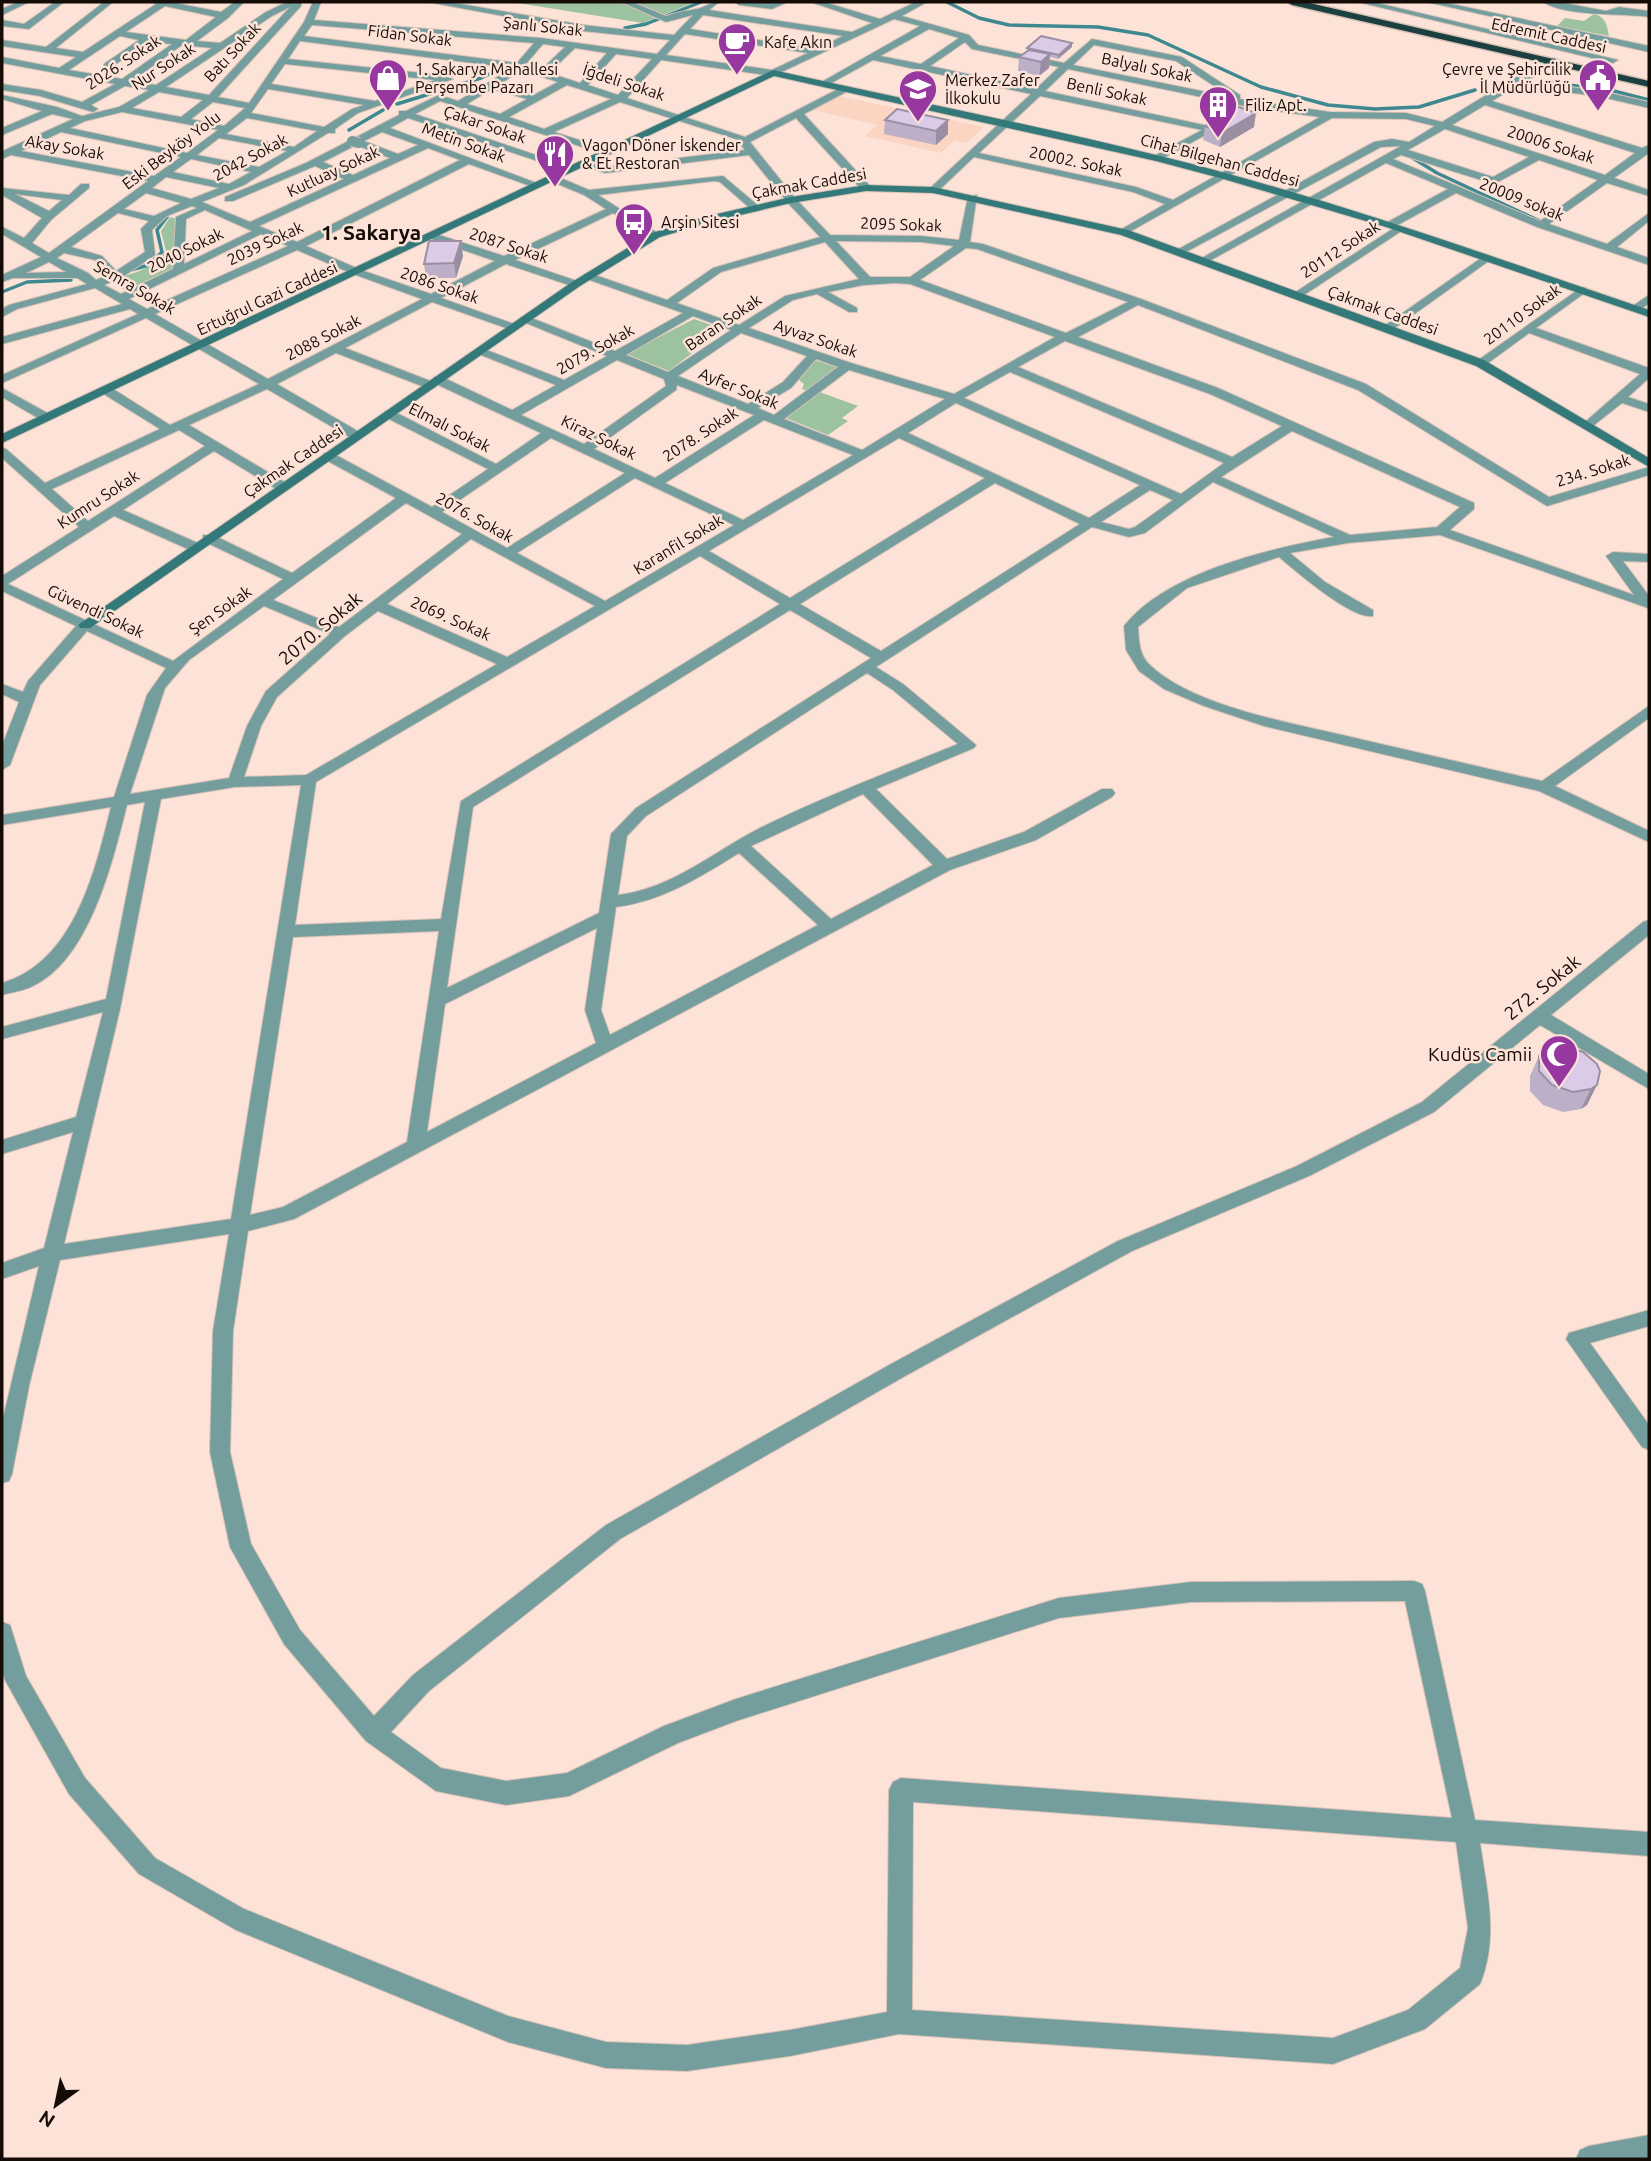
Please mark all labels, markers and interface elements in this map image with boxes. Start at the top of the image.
street label: Şanlı Sokak [502,13,584,39]
street label: Edremit Caddesi [1490,14,1608,56]
street label: Batı Sokak [200,19,264,85]
street label: Fidan Sokak [367,21,453,49]
cafe icon: Kafe Akın [716,21,758,76]
street label: 2026. Sokak [82,31,164,93]
place label: Kafe Akın [764,33,832,51]
street label: Nur Sokak [128,39,198,93]
street label: Balyalı Sokak [1100,49,1194,85]
shop icon: 1. Sakarya Mahallesi Perşembe Pazarı [367,57,409,112]
public building icon: Çevre ve Şehircilik İl Müdürlüğü [1577,57,1619,112]
place label: 1. Sakarya Mahallesi Perşembe Pazarı [415,60,558,96]
street label: İğdeli Sokak [581,60,667,104]
place label: Çevre ve Şehircilik İl Müdürlüğü [1442,60,1571,96]
school or university icon: Merkez Zafer İlkokulu [897,68,939,123]
place label: Merkez Zafer İlkokulu [945,71,1040,107]
street label: Benli Sokak [1065,74,1149,108]
building icon: Filiz Apt. [1197,84,1239,139]
place label: Filiz Apt. [1245,96,1307,114]
street label: Çakar Sokak [441,101,529,147]
street label: Eski Beyköy Yolu [118,107,224,193]
street label: Metin Sokak [420,119,508,165]
street label: 20006 Sokak [1505,121,1597,167]
street label: 2042 Sokak [210,130,290,184]
street label: Cihat Bilgehan Caddesi [1139,130,1301,190]
street label: Akay Sokak [24,131,106,163]
restaurant icon: Vagon Döner İskender & Et Restoran [534,133,576,188]
place label: Vagon Döner İskender & Et Restoran [582,136,741,172]
street label: Kutluay Sokak [284,142,382,200]
street label: 20002. Sokak [1028,142,1124,180]
street label: Çakmak Caddesi [750,164,868,202]
street label: 20009 sokak [1477,174,1567,224]
bus stop icon: Arşin Sitesi [613,201,655,256]
place label: Arşin Sitesi [661,213,739,231]
street label: 2095 Sokak [860,214,942,234]
street label: 20112 Sokak [1297,217,1383,281]
street label: 2039 Sokak [224,218,306,268]
district label: 1. Sakarya [321,220,421,244]
street label: 2040 Sokak [144,224,226,276]
street label: 2087 Sokak [467,224,551,266]
street label: Semra Sokak [91,256,179,318]
street label: Ertuğrul Gazi Caddesi [194,258,340,338]
street label: 2086 Sokak [398,263,482,307]
street label: 20110 Sokak [1480,280,1564,348]
street label: Çakmak Caddesi [1325,282,1441,338]
street label: Baran Sokak [682,290,764,354]
street label: 2088 Sokak [282,310,364,364]
street label: Ayvaz Sokak [772,315,860,361]
street label: 2079. Sokak [553,320,637,378]
street label: Ayfer Sokak [696,364,782,412]
street label: Elmalı Sokak [406,399,494,455]
street label: 2078. Sokak [659,403,741,465]
street label: Kiraz Sokak [558,411,640,463]
street label: Çakmak Caddesi [240,421,346,501]
street label: 234. Sokak [1554,450,1632,490]
street label: Kumru Sokak [54,466,142,532]
street label: 2076. Sokak [433,488,517,546]
street label: Karanfil Sokak [630,510,726,578]
street label: Güvendi Sokak [45,581,147,641]
street label: Şen Sokak [185,582,255,638]
street label: 2070. Sokak [274,587,366,669]
street label: 2069. Sokak [408,592,494,644]
street label: 272. Sokak [1500,950,1585,1024]
mosque icon: Kudüs Camii [1538,1033,1580,1088]
place label: Kudüs Camii [1428,1043,1532,1065]
north arrow [21,2070,91,2140]
text: N [35,2106,59,2132]

